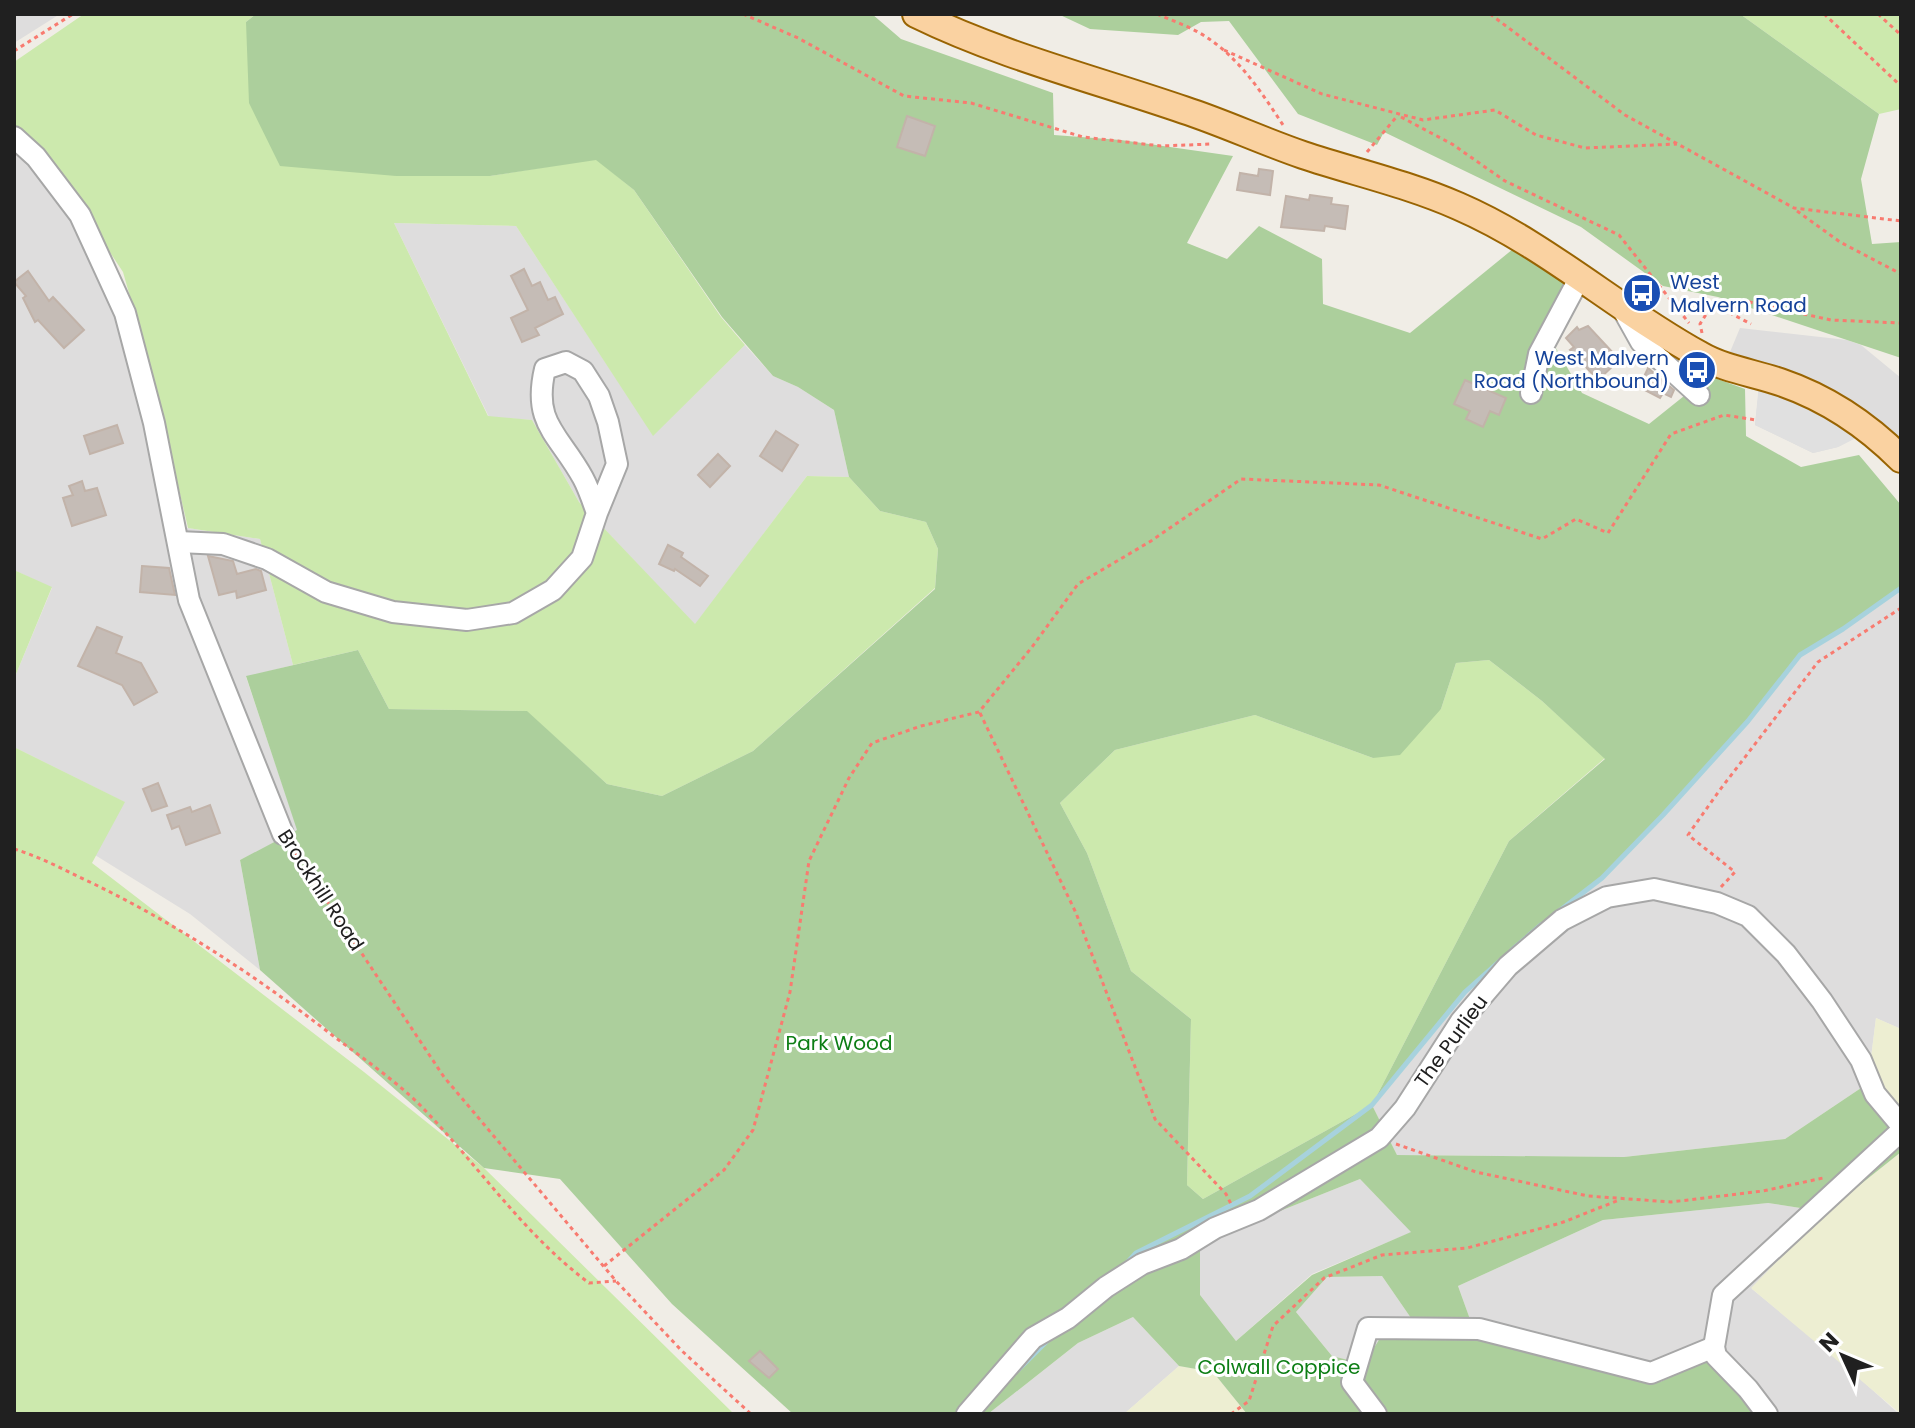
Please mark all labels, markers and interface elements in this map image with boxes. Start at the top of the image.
place label: West Malvern Road [1670,268,1807,319]
bus stop icon: West Malvern Road [1621,272,1663,314]
place label: West Malvern Road (Northbound) [1474,344,1669,395]
bus stop icon: West Malvern Road (Northbound) [1676,349,1718,391]
street label: Brockhill Road [271,824,371,956]
street label: The Purlieu [1408,989,1494,1093]
park label: Park Wood [786,1029,892,1057]
north arrow [1803,1316,1883,1396]
text: N [1812,1326,1846,1359]
park label: Colwall Coppice [1198,1353,1361,1381]

